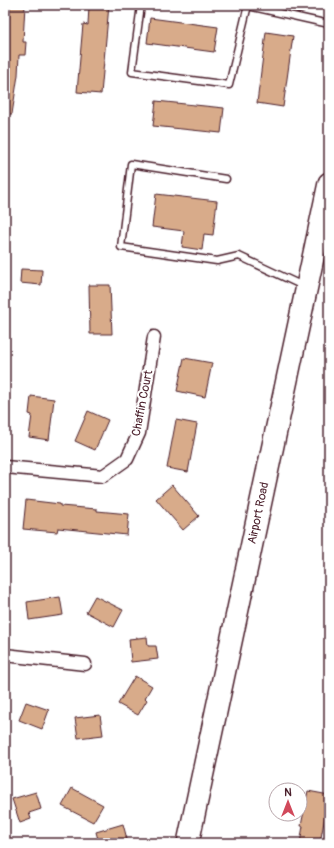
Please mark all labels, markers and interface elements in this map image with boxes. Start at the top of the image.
street label: Chaffin Court [129,369,156,437]
street label: Airport Road [245,481,272,545]
north arrow [268,782,308,822]
text: N [284,786,292,799]

